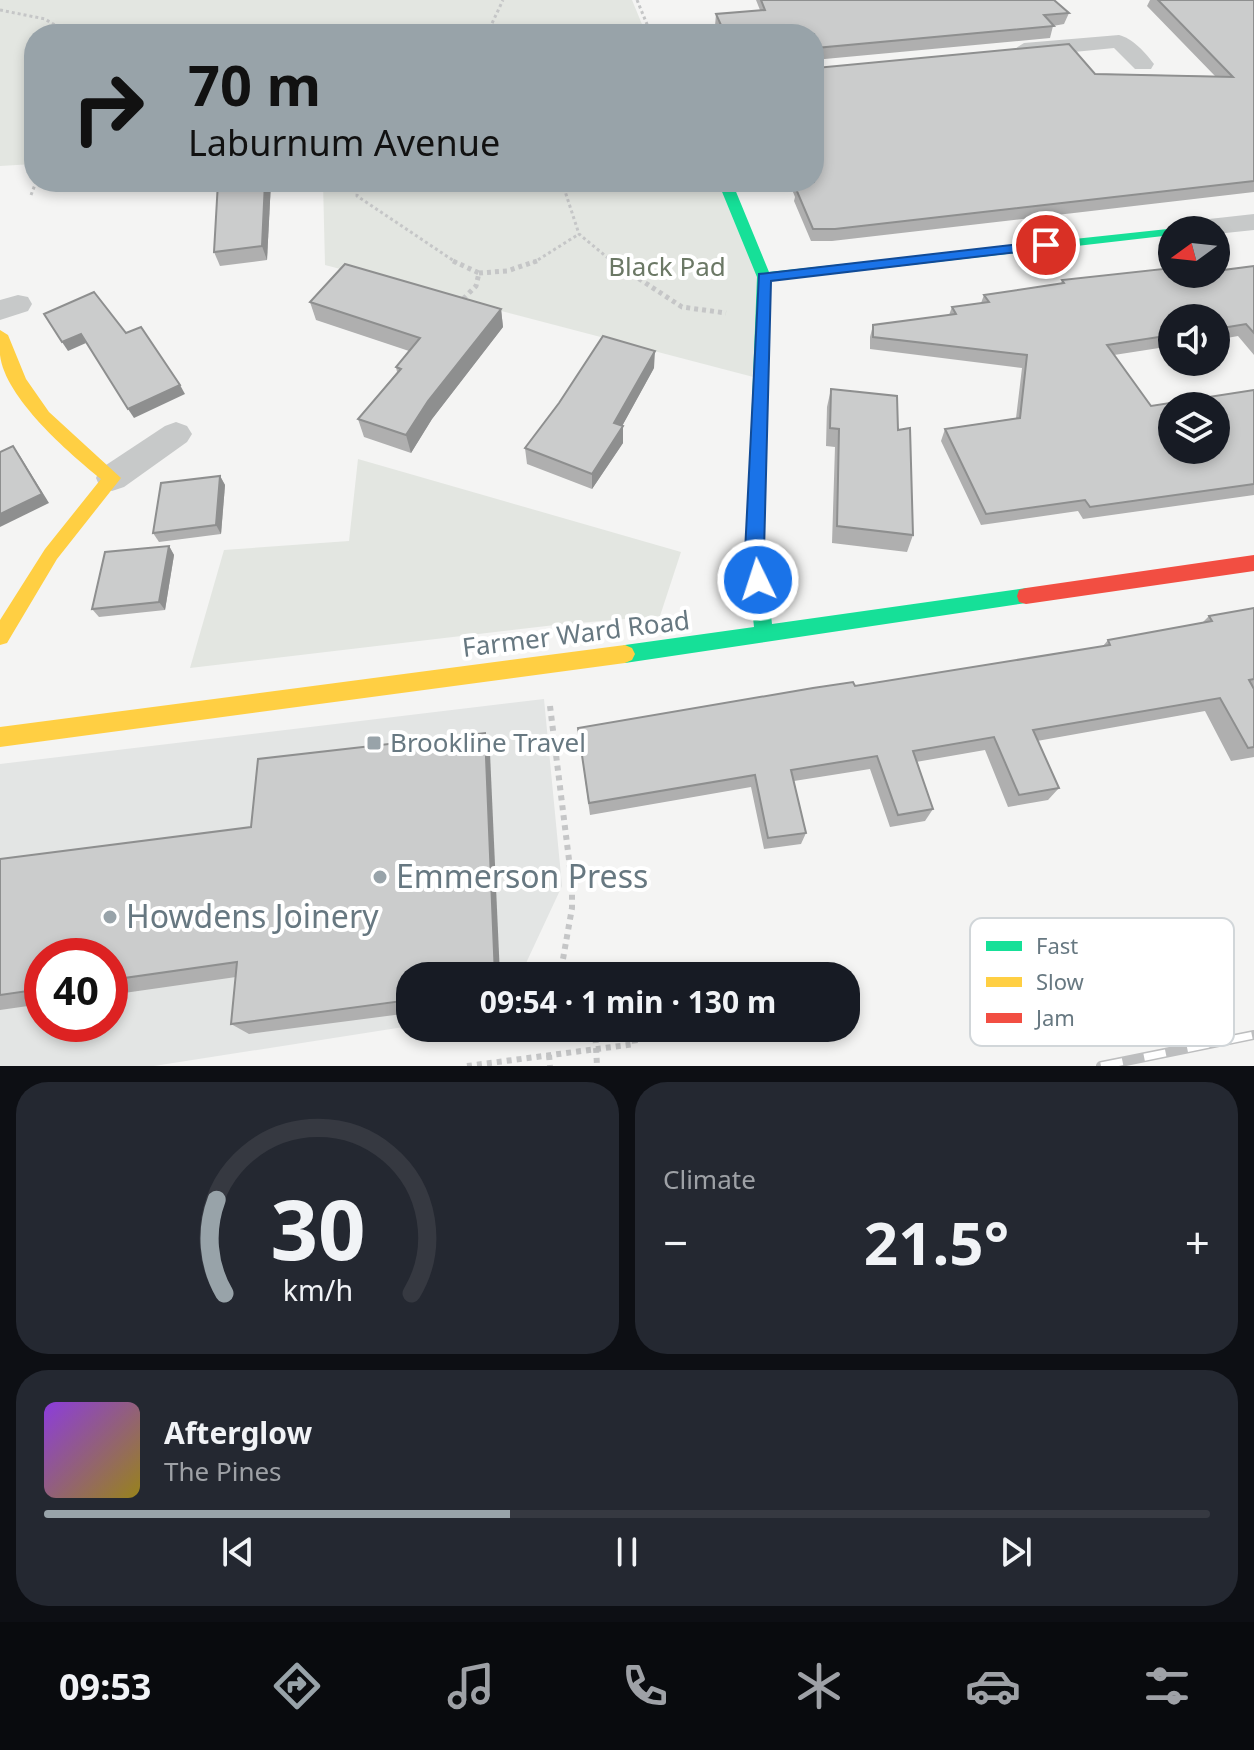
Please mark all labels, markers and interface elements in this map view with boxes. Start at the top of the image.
text: 70 m [188,46,321,122]
icon: right [56,56,160,160]
text: Laburnum Avenue [188,118,500,167]
pin [1012,211,1080,279]
north arrow [1158,216,1230,288]
map controls [1158,216,1230,464]
icon: arrive [1024,223,1068,267]
park label: Black Pad [608,248,726,284]
button: sound [1158,304,1230,376]
button: layers [1158,392,1230,464]
position arrow [716,538,800,622]
street label: Farmer Ward Road [460,601,692,665]
place label: Brookline Travel [390,724,586,760]
marker: Brookline Travel [365,734,383,752]
place label: Emmerson Press [396,854,648,897]
marker: Emmerson Press [371,868,389,886]
place label: Howdens Joinery [126,894,379,937]
marker: Howdens Joinery [101,908,119,926]
legend [970,918,1234,1046]
text: Fast [1036,930,1078,960]
speed limit sign: 40 [24,938,128,1042]
text: Slow [1036,966,1085,996]
text: 09:54 · 1 min · 130 m [480,981,776,1022]
text: Jam [1034,1002,1075,1032]
text: Climate [663,1161,756,1197]
text: 30 [270,1171,365,1284]
text: 21.5° [864,1201,1009,1283]
text: − [663,1212,688,1272]
text: + [1185,1212,1210,1272]
text: km/h [282,1270,353,1309]
text: Afterglow [164,1412,312,1453]
text: The Pines [164,1453,282,1489]
icon: previous [216,1530,260,1574]
icon: pause [605,1530,649,1574]
icon: next [994,1530,1038,1574]
icon: directions [269,1658,325,1714]
icon: music [443,1658,499,1714]
icon: phone [617,1658,673,1714]
icon: climate [791,1658,847,1714]
icon: car [965,1658,1021,1714]
icon: filters [1139,1658,1195,1714]
text: 09:53 [59,1662,151,1711]

